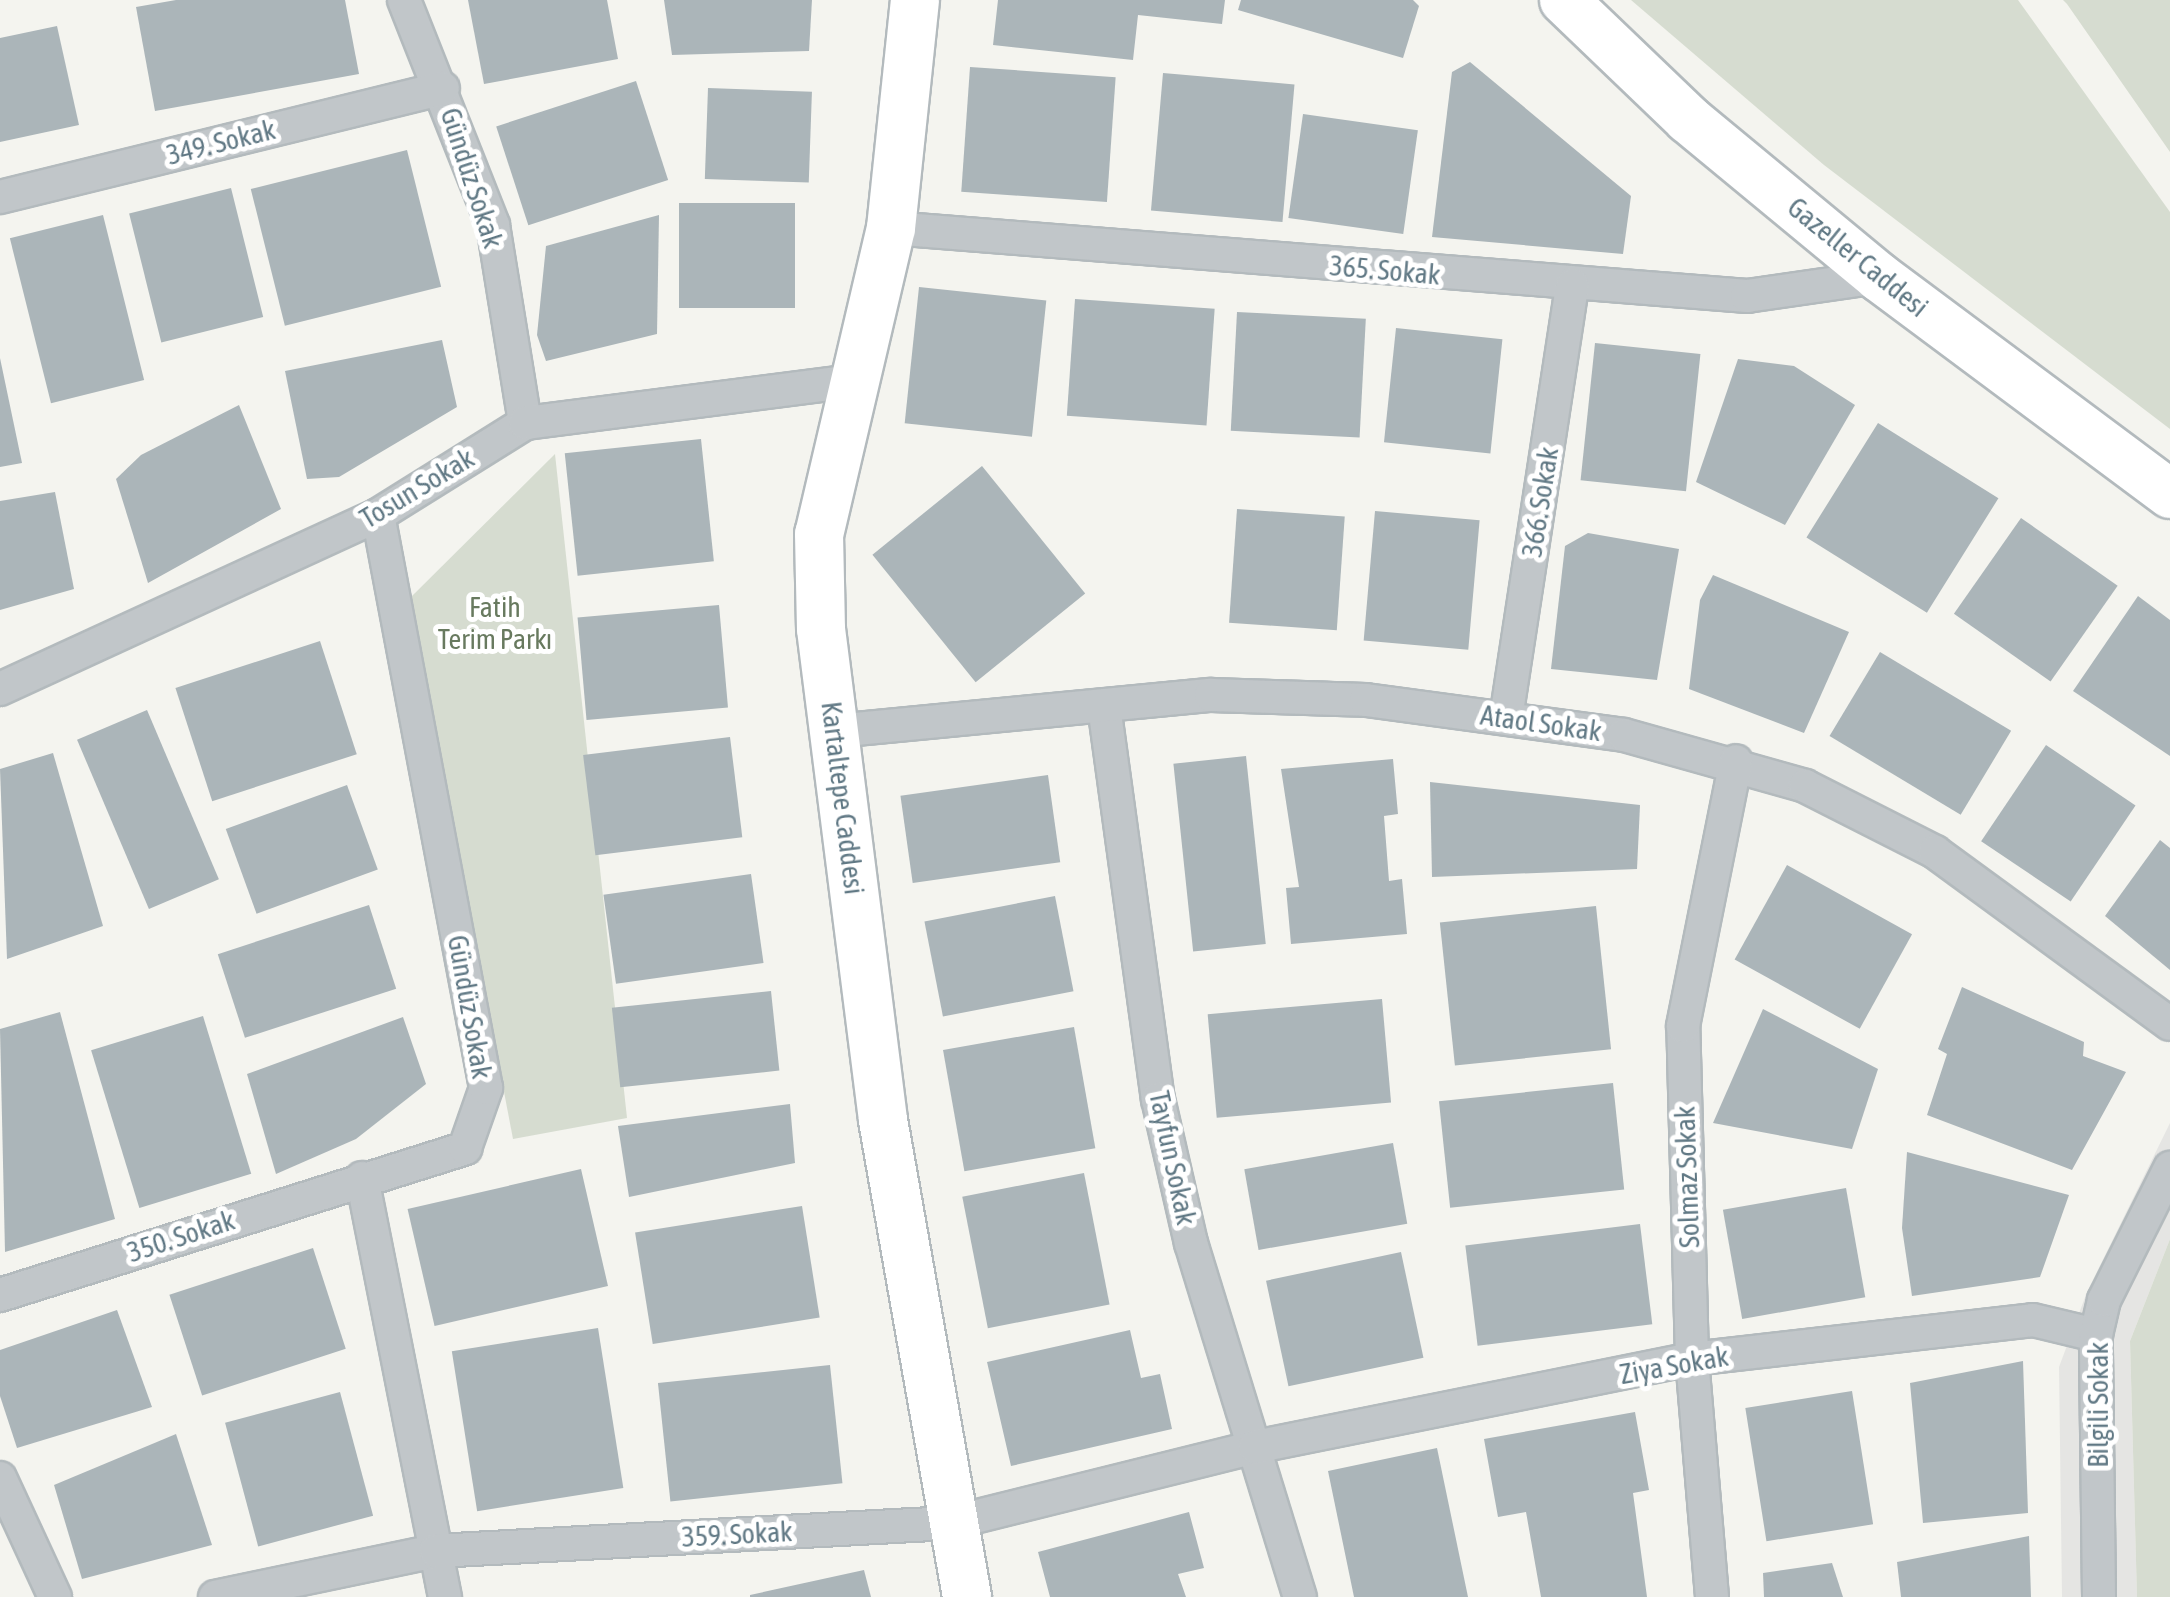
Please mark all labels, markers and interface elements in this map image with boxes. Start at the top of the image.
street label: Gündüz Sokak [434,104,510,252]
street label: 349. Sokak [163,112,279,172]
street label: Gazeller Caddesi [1781,190,1935,324]
street label: 365. Sokak [1328,248,1442,292]
street label: Tosun Sokak [354,441,480,535]
street label: 366. Sokak [1515,445,1565,559]
park label: Fatih Terim Parkı [438,590,552,656]
street label: Ataol Sokak [1478,698,1604,748]
street label: Kartaltepe Caddesi [814,700,872,896]
street label: Gündüz Sokak [441,933,499,1081]
street label: Tayfun Sokak [1142,1088,1204,1228]
street label: Solmaz Sokak [1668,1105,1706,1249]
street label: 350. Sokak [123,1203,239,1269]
street label: Ziya Sokak [1617,1339,1731,1391]
street label: Bilgili Sokak [2081,1342,2115,1468]
street label: 359. Sokak [681,1514,793,1554]

